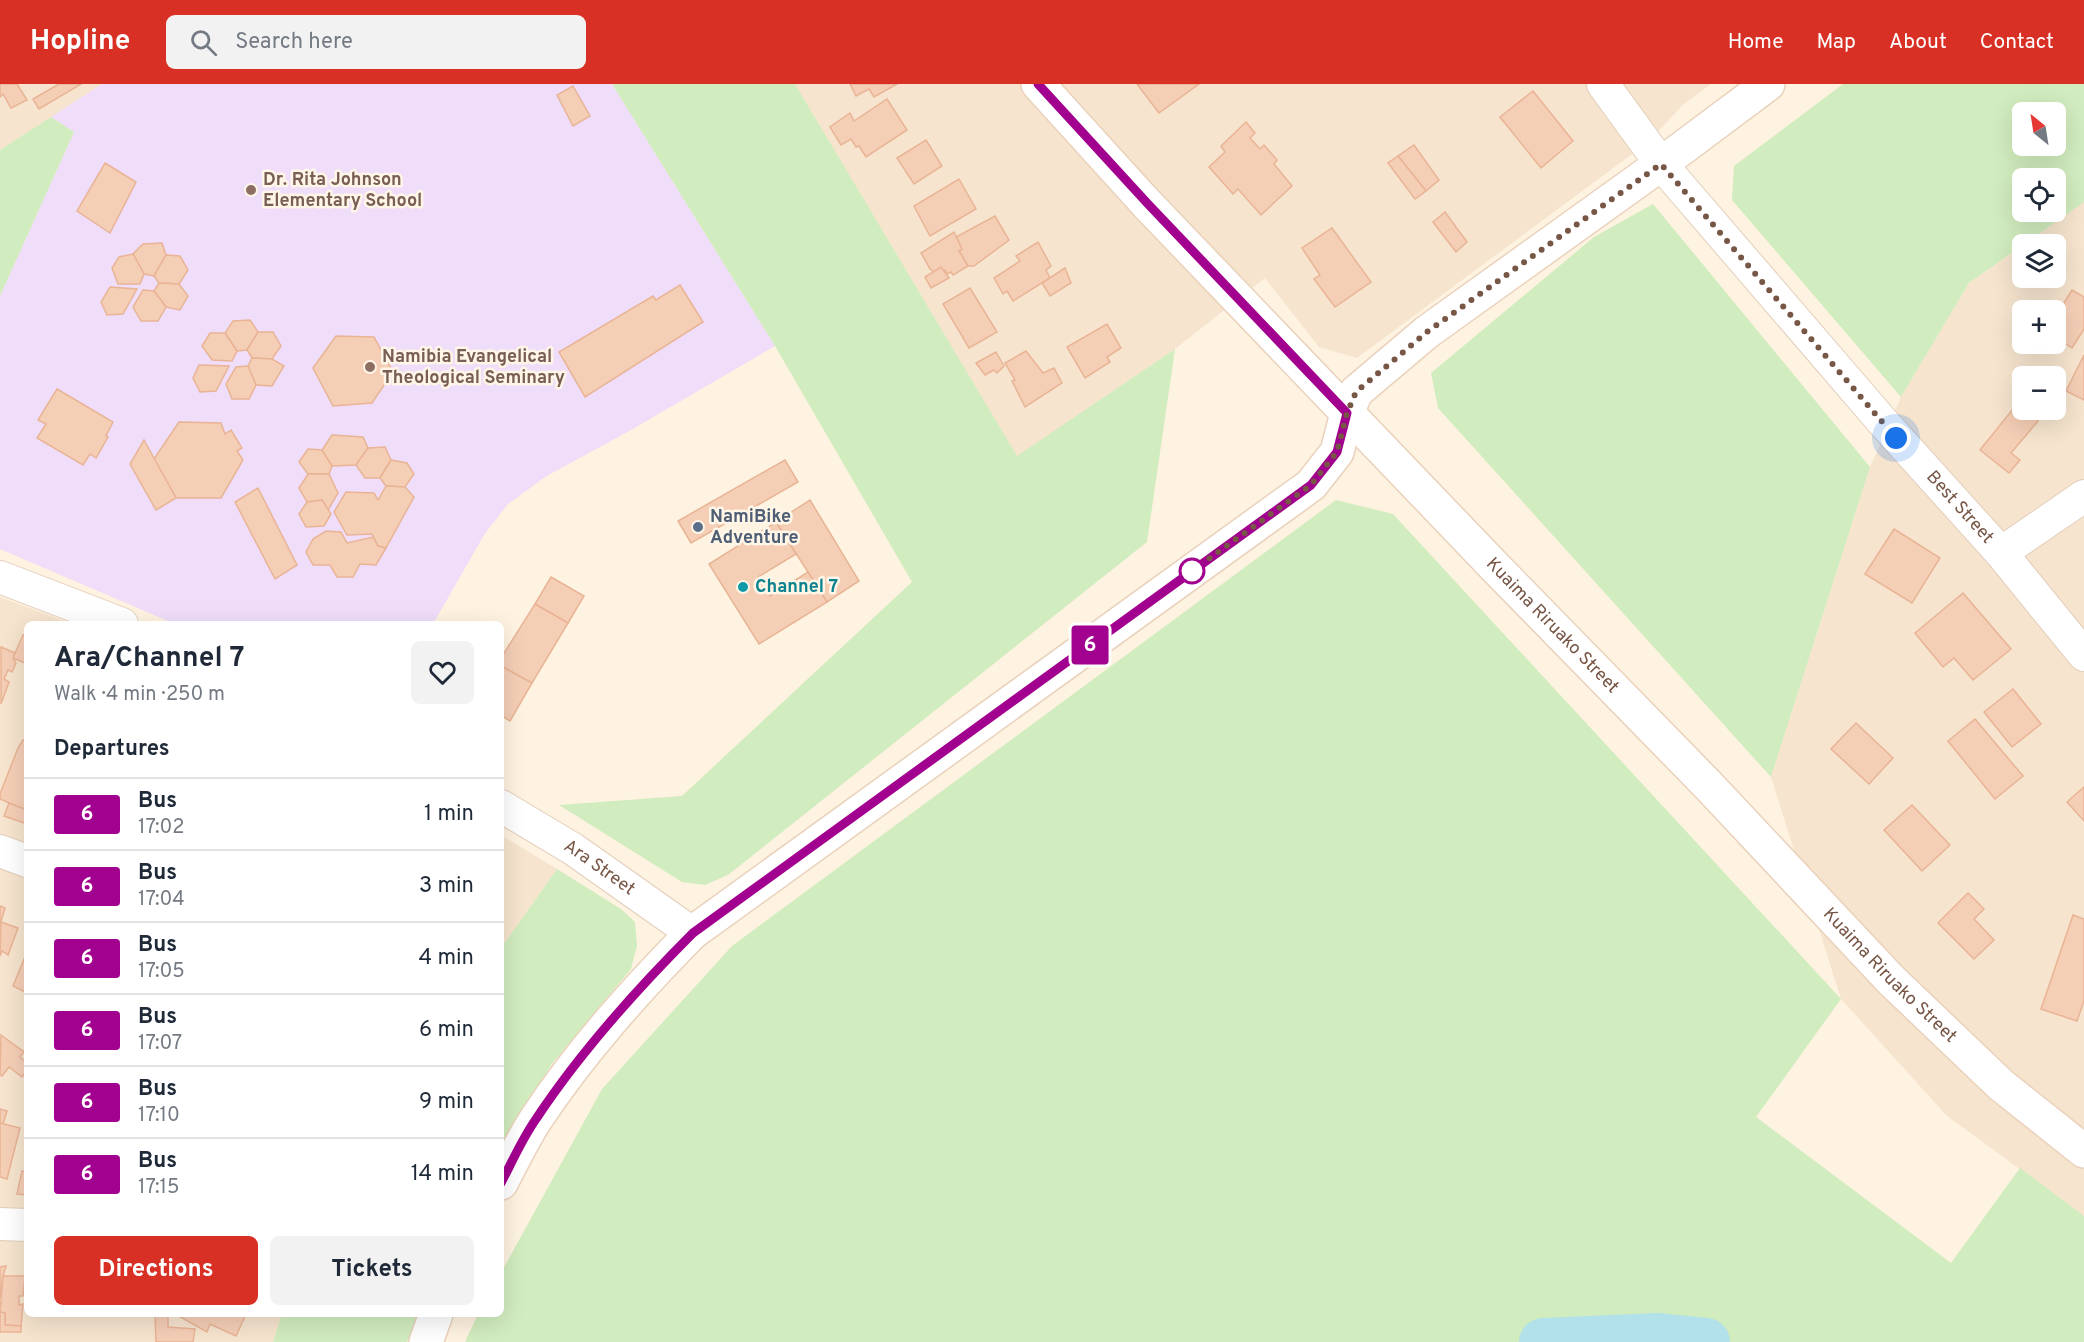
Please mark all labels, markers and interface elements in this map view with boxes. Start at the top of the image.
search box [166,15,586,69]
text: Hopline [30,24,130,60]
icon: search [187,26,220,59]
text: Search here [235,29,353,56]
text: Home [1728,29,1784,56]
text: Map [1817,29,1856,56]
text: About [1889,29,1947,56]
text: Contact [1980,29,2054,56]
north arrow [2012,102,2066,156]
map controls [2012,102,2066,420]
button: locate [2012,168,2066,222]
place label: Dr. Rita Johnson Elementary School [263,169,422,213]
marker: Dr. Rita Johnson Elementary School [244,183,258,197]
button: layers [2012,234,2066,288]
button: + [2012,300,2066,354]
place label: Namibia Evangelical Theological Seminary [382,346,565,390]
marker: Namibia Evangelical Theological Seminary [363,360,377,374]
button: − [2012,366,2066,420]
your location [1881,423,1911,453]
street label: Best Street [1921,466,1999,549]
place label: NamiBike Adventure [710,506,798,550]
marker: NamiBike Adventure [691,520,705,534]
street label: Kuaima Riruako Street [1481,553,1624,699]
unlabelled marker [1179,558,1205,584]
place label: Channel 7 [755,576,838,599]
marker: Channel 7 [736,580,750,594]
line badge: 6 [1070,626,1110,664]
text: 6 [1084,632,1096,659]
text: Ara/Channel 7 [54,641,245,677]
button: heart [411,641,474,704]
text: Walk · 4 min · 250 m [54,682,225,708]
text: Departures [54,736,170,763]
text: Bus [138,788,177,815]
text: 6 [81,801,93,828]
text: 1 min [424,801,474,828]
text: 17:02 [138,815,185,841]
street label: Ara Street [559,835,639,901]
text: Bus [138,860,177,887]
text: 6 [81,873,93,900]
text: 3 min [419,873,474,900]
text: 17:04 [138,887,185,913]
street label: Kuaima Riruako Street [1818,903,1961,1048]
text: Bus [138,932,177,959]
text: 6 [81,945,93,972]
text: 4 min [419,945,474,972]
text: 17:05 [138,959,185,985]
text: Bus [138,1004,177,1031]
text: 6 [81,1017,93,1044]
text: 6 min [419,1017,474,1044]
text: 17:07 [138,1031,182,1057]
text: Bus [138,1076,177,1103]
text: 6 [81,1089,93,1116]
text: 9 min [419,1089,474,1116]
text: 17:10 [138,1103,180,1129]
text: Bus [138,1148,177,1175]
text: 6 [81,1161,93,1188]
text: 14 min [411,1161,474,1188]
text: 17:15 [138,1175,179,1201]
button: Directions [54,1236,258,1305]
button: Tickets [270,1236,474,1305]

